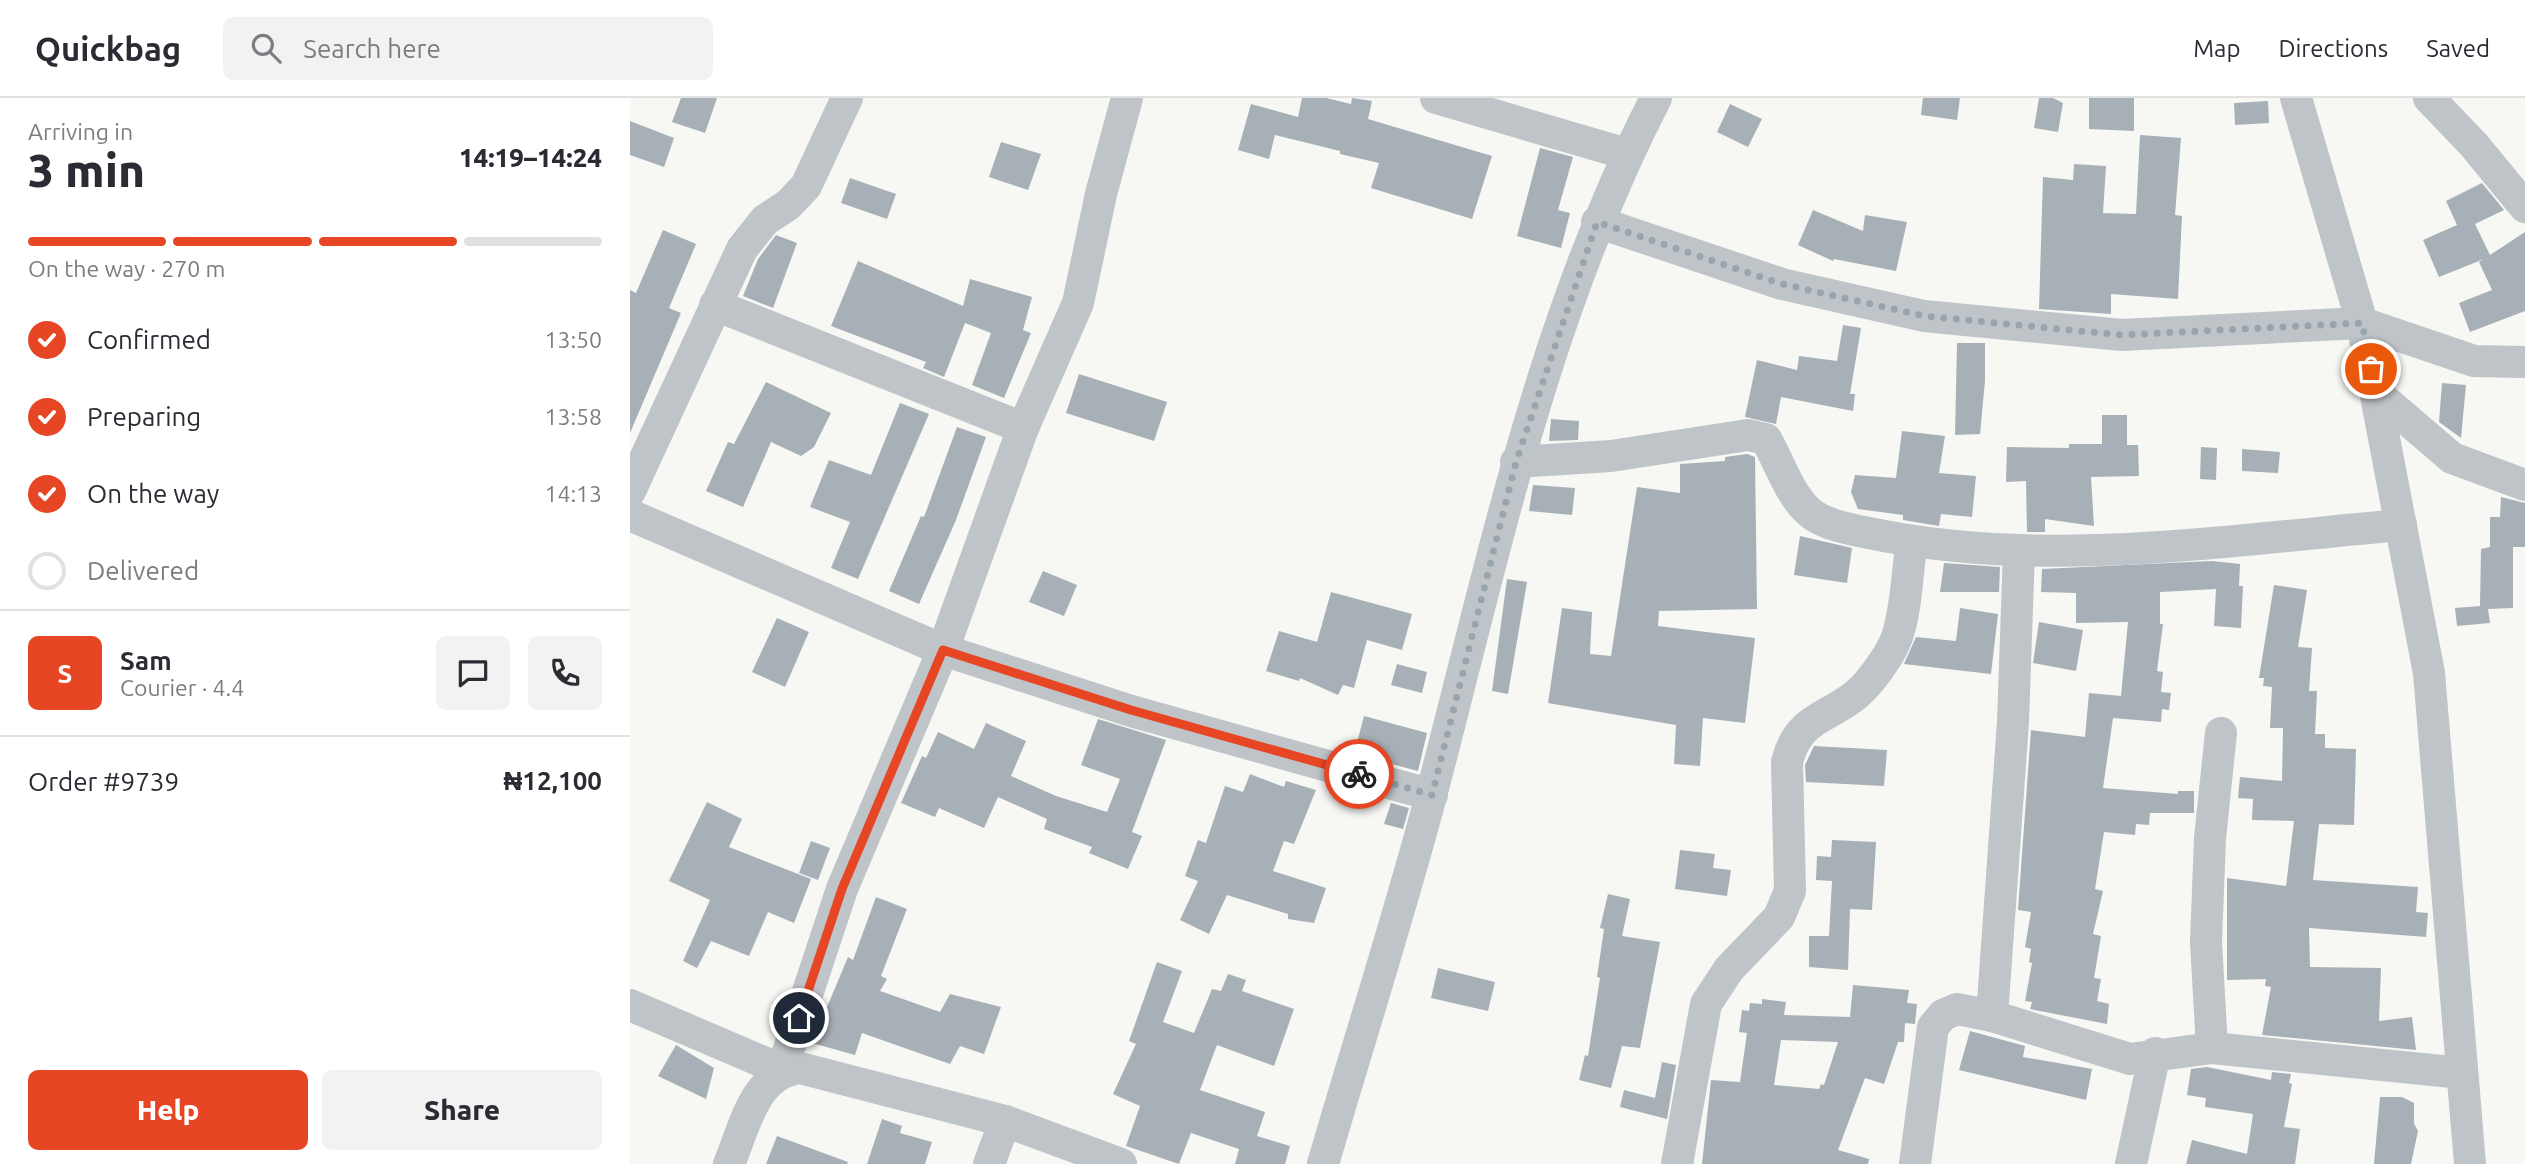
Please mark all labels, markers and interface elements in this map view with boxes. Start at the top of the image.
search box [223,17,713,80]
icon: search [247,29,285,67]
text: Quickbag [35,30,181,67]
text: Search here [303,34,441,63]
text: Map [2193,35,2240,62]
text: Directions [2278,35,2388,62]
text: Saved [2426,35,2490,62]
text: Arriving in [28,119,133,144]
text: 14:19–14:24 [459,143,602,172]
text: 3 min [28,144,145,196]
text: On the way · 270 m [28,256,225,281]
icon: check [28,321,66,359]
text: Confirmed [87,325,211,354]
text: 13:50 [544,327,602,352]
pin [2341,339,2401,399]
icon: bag [2352,350,2390,388]
icon: check [28,398,66,436]
text: Preparing [87,402,201,431]
text: 13:58 [544,404,602,429]
icon: check [28,475,66,513]
text: On the way [87,479,219,508]
text: 14:13 [544,481,602,506]
text: Delivered [87,556,199,585]
button: chat [436,636,510,710]
button: phone [528,636,602,710]
text: Sam [120,646,172,675]
text: S [58,659,72,688]
text: Courier · 4.4 [120,675,244,700]
courier [1324,739,1394,809]
icon: bike [1340,755,1378,793]
text: ₦12,100 [504,766,602,795]
text: Order #9739 [28,767,179,796]
pin [769,988,829,1048]
icon: home [780,999,818,1037]
button: Help [28,1070,308,1150]
button: Share [322,1070,602,1150]

